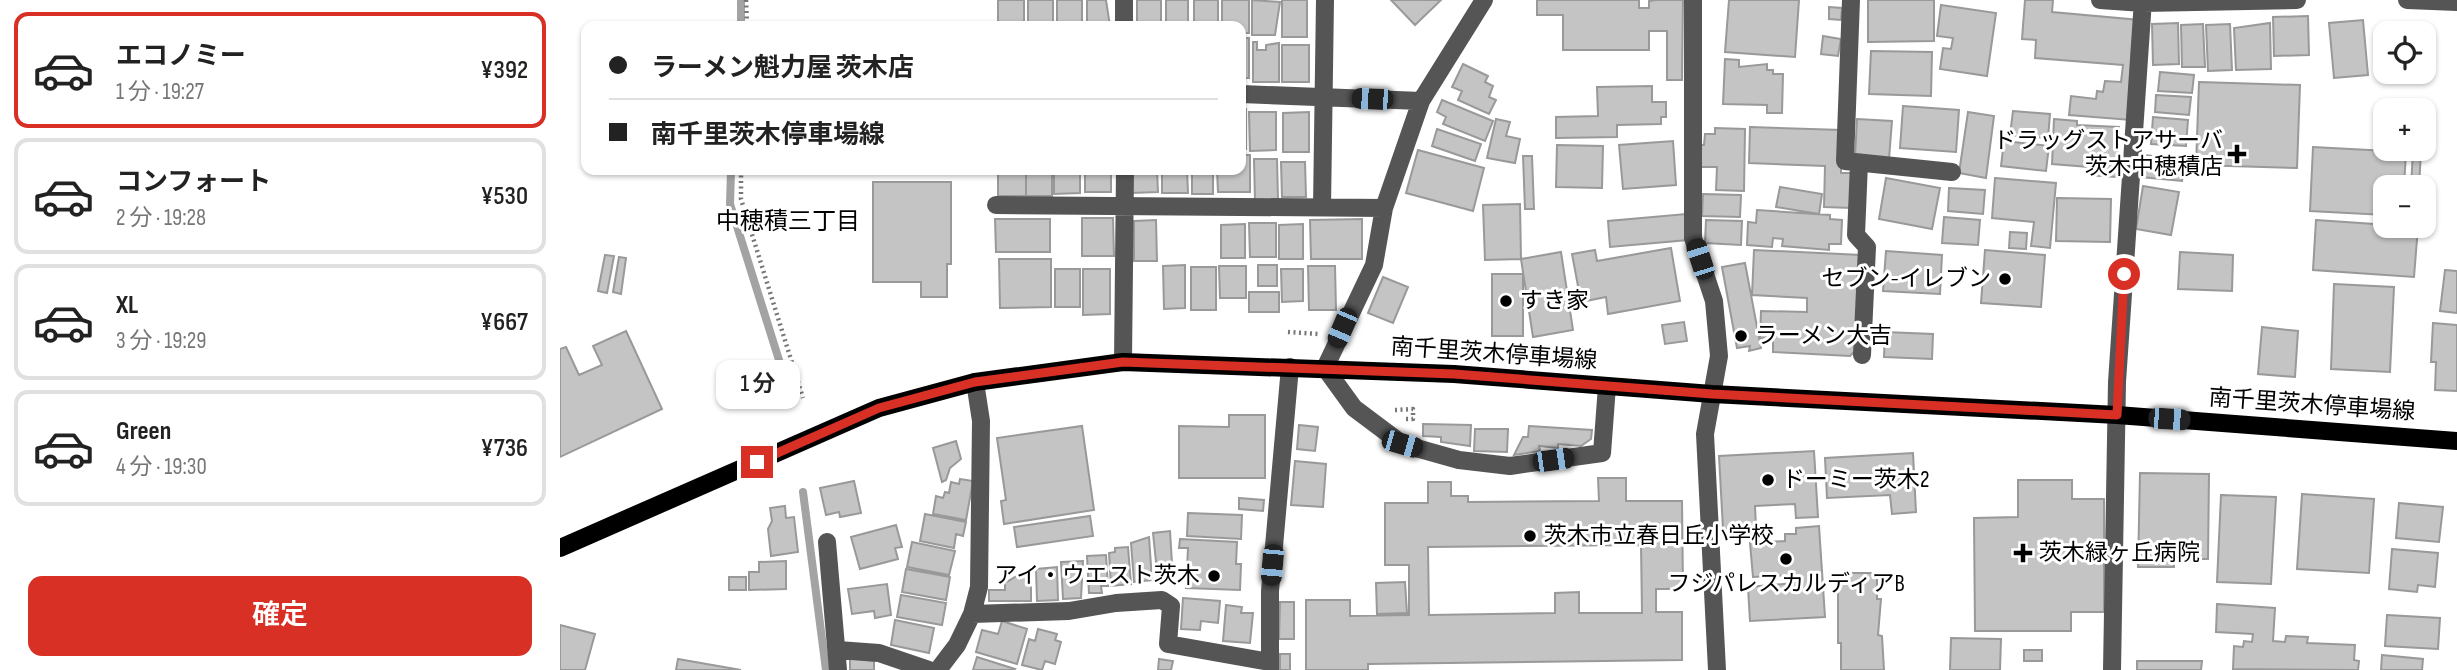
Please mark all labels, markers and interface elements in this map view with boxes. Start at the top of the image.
map controls [2373,21,2436,238]
button: locate [2373,21,2436,84]
icon: car [32,39,95,102]
text: エコノミー [116,41,246,72]
text: ラーメン魁力屋 茨木店 [651,53,914,84]
text: ¥392 [480,55,528,86]
text: 1 分 · 19:27 [116,78,204,106]
car [1351,88,1394,110]
button: + [2373,98,2436,161]
text: 南千里茨木停車場線 [651,120,885,151]
place label: ドラッグストアサーバ 茨木中穂積店 [1993,127,2223,181]
marker: ドラッグストアサーバ 茨木中穂積店 [2229,146,2245,162]
icon: car [32,165,95,228]
text: コンフォート [116,167,271,198]
button: − [2373,175,2436,238]
text: ¥530 [480,181,528,212]
text: 2 分 · 19:28 [116,204,206,232]
district label: 中穂積三丁目 [716,207,860,236]
car [1684,236,1717,282]
route start [2108,258,2140,290]
place label: セブン-イレブン [1822,265,1991,293]
marker: セブン-イレブン [1997,271,2013,287]
place label: すき家 [1520,287,1589,315]
text: XL [116,290,138,321]
icon: car [32,291,95,354]
marker: すき家 [1498,293,1514,309]
car [1325,305,1360,351]
text: ¥667 [480,307,528,338]
place label: ラーメン大吉 [1755,322,1892,350]
text: 3 分 · 19:29 [116,327,206,355]
marker: ラーメン大吉 [1733,328,1749,344]
street label: 南千里茨木停車場線 [1390,333,1598,375]
callout: 1 分 [715,360,799,410]
text: 1 分 [740,370,776,398]
street label: 南千里茨木停車場線 [2208,384,2416,426]
car [2148,407,2191,431]
text: Green [116,416,171,447]
icon: car [32,417,95,480]
car [1379,428,1426,460]
text: ¥736 [481,433,528,464]
route end [741,446,773,478]
car [1531,447,1576,473]
text: 4 分 · 19:30 [116,453,207,481]
place label: ドーミー茨木2 [1782,466,1929,494]
marker: ドーミー茨木2 [1760,472,1776,488]
place label: 茨木市立春日丘小学校 [1544,522,1774,550]
marker: 茨木市立春日丘小学校 [1522,528,1538,544]
place label: 茨木緑ヶ丘病院 [2039,539,2200,567]
car [1260,543,1285,587]
marker: 茨木緑ヶ丘病院 [2013,543,2033,563]
marker: フジパレスカルディアB [1778,551,1794,567]
place label: アイ・ウエスト茨木 [994,562,1200,590]
marker: アイ・ウエスト茨木 [1206,568,1222,584]
place label: フジパレスカルディアB [1667,570,1905,598]
button: 確定 [28,576,532,656]

